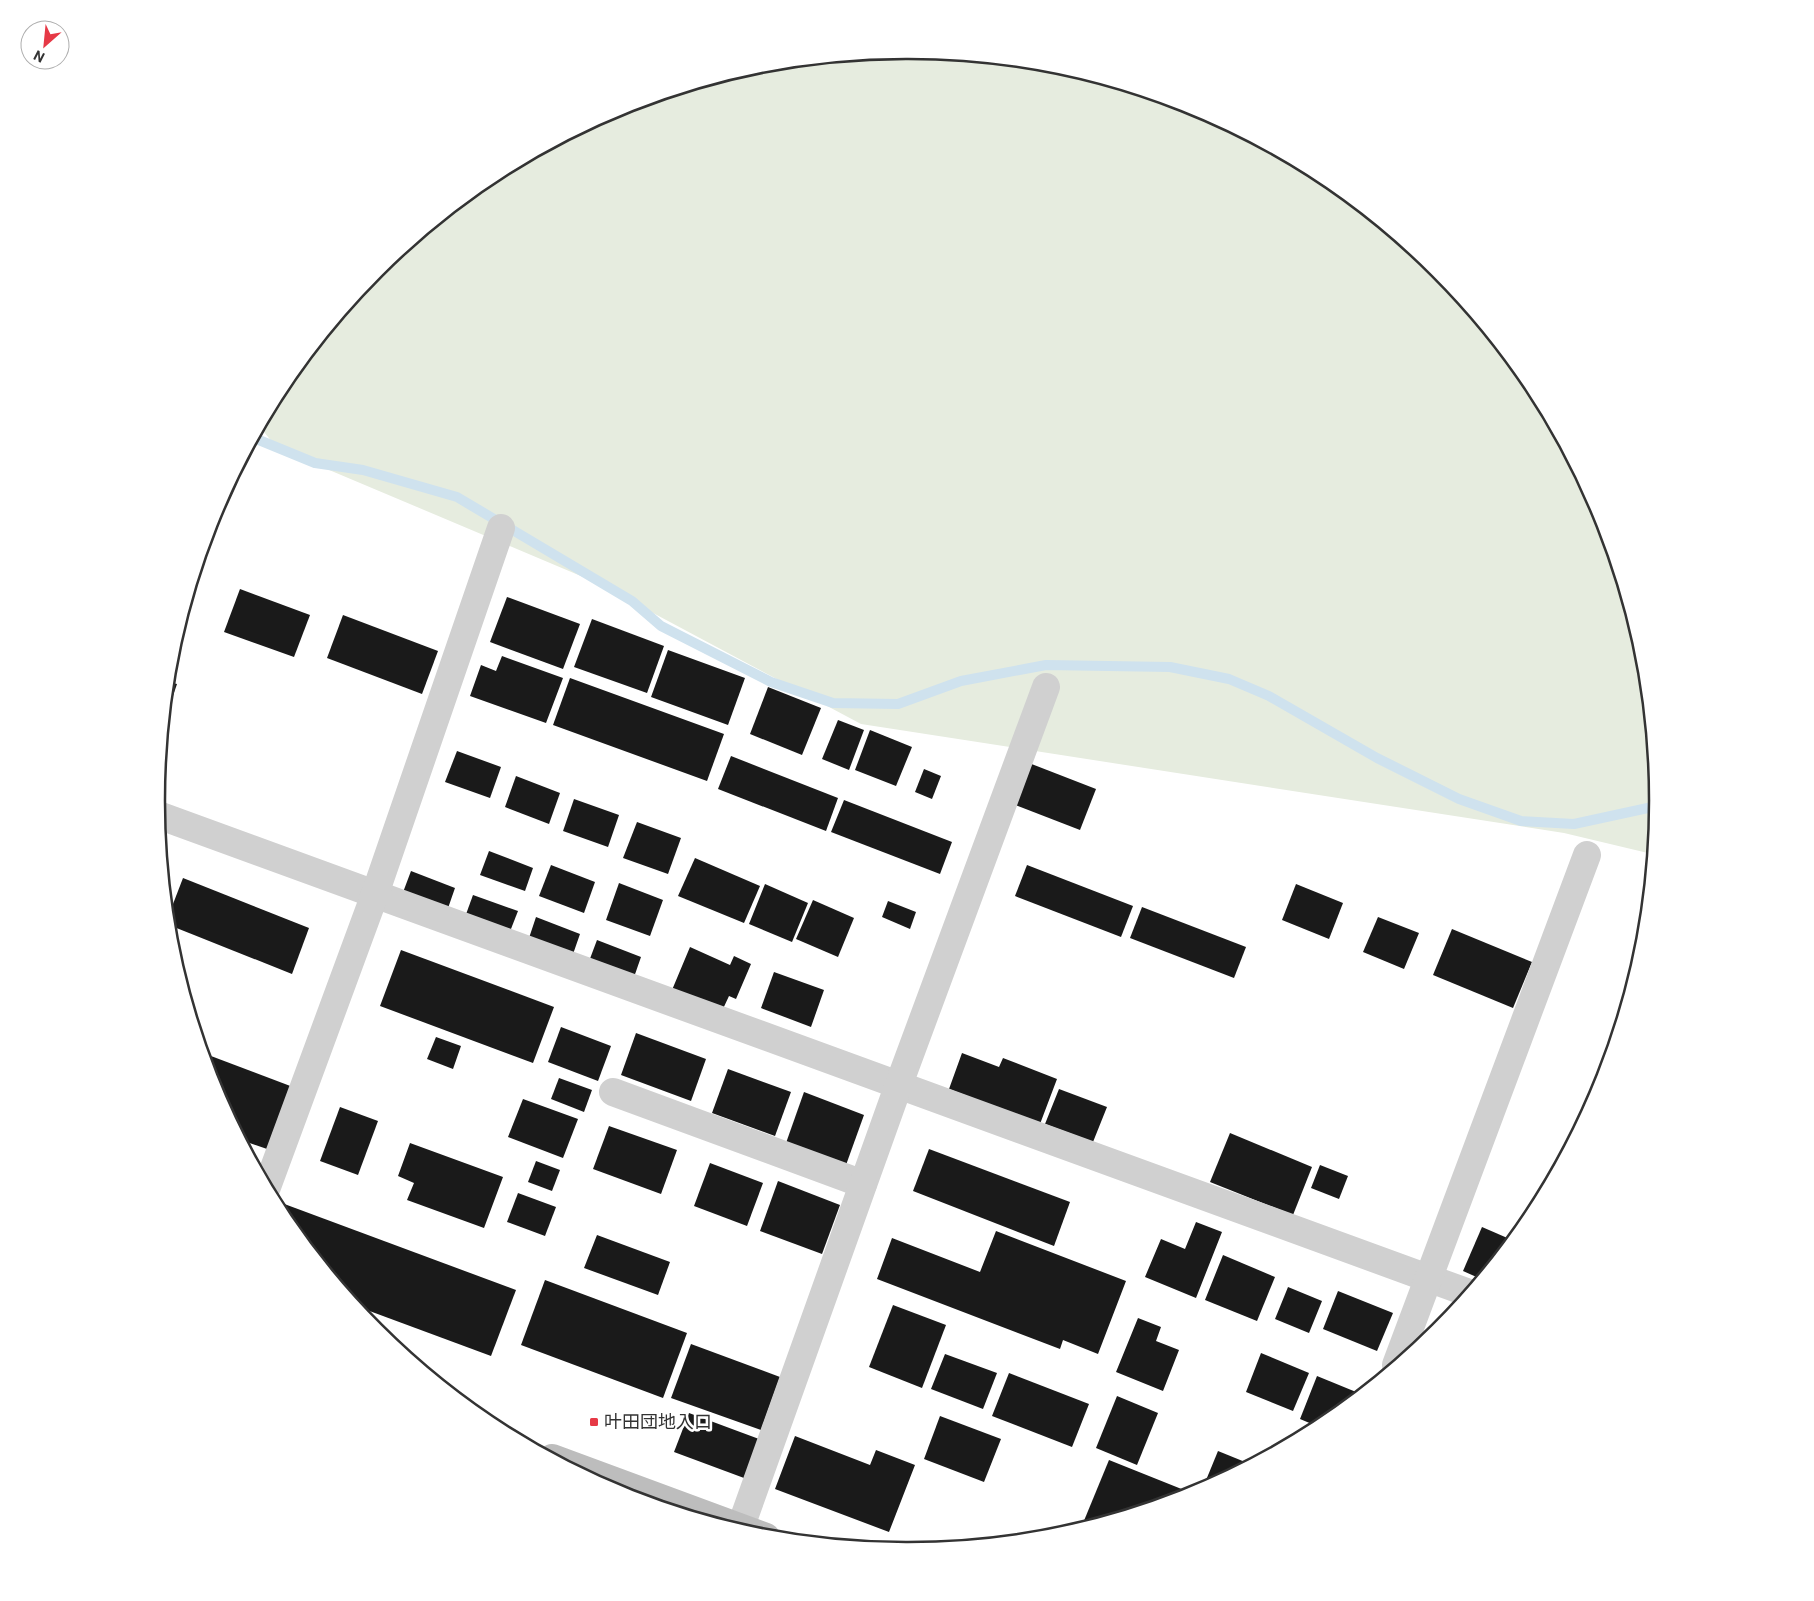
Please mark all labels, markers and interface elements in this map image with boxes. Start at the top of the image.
north arrow [20,20,70,70]
text: N [31,47,47,66]
place label: 叶田団地入口 [604,1411,712,1432]
marker: 叶田団地入口 [588,1416,600,1428]

